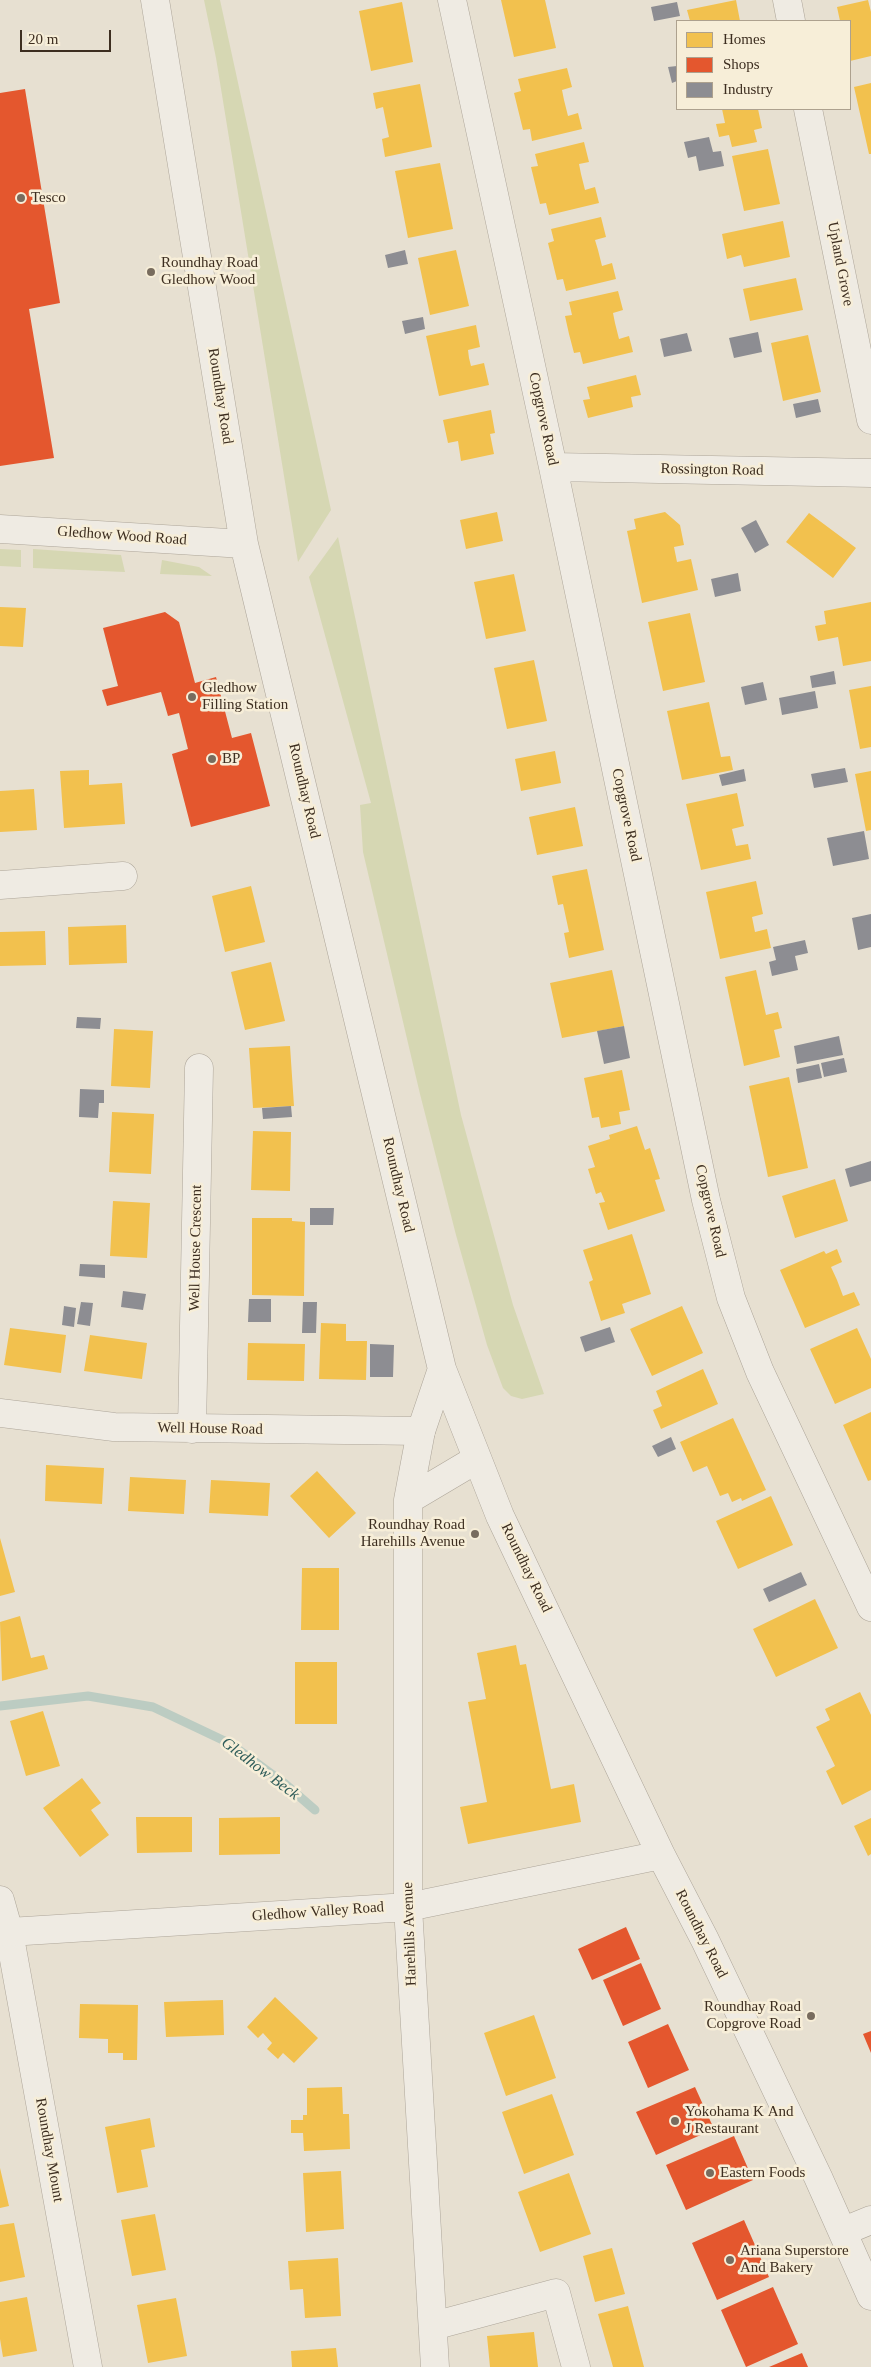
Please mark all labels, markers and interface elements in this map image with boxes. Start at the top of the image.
scale bar [22,20,114,52]
legend [676,20,851,110]
text: 20 m [28,31,58,47]
text: Homes [723,31,766,47]
text: Shops [723,56,760,72]
text: Industry [723,81,773,97]
place label: Tesco [31,189,66,207]
marker: Tesco [15,192,27,204]
street label: Upland Grove [823,220,857,308]
place label: Roundhay Road Gledhow Wood [161,254,258,289]
marker: Roundhay Road Gledhow Wood [145,266,157,278]
street label: Roundhay Road [204,347,236,445]
street label: Copgrove Road [524,371,562,467]
street label: Rossington Road [660,460,764,480]
street label: Gledhow Wood Road [57,523,187,549]
place label: Gledhow Filling Station [202,679,288,714]
marker: Gledhow Filling Station [186,691,198,703]
street label: Roundhay Road [284,742,324,840]
place label: BP [222,750,240,768]
marker: BP [206,753,218,765]
street label: Copgrove Road [607,767,645,863]
street label: Roundhay Road [378,1136,418,1234]
street label: Copgrove Road [691,1163,729,1259]
street label: Well House Crescent [186,1185,206,1311]
street label: Well House Road [157,1419,263,1439]
place label: Roundhay Road Harehills Avenue [361,1516,465,1551]
street label: Roundhay Road [497,1520,555,1616]
marker: Roundhay Road Harehills Avenue [469,1528,481,1540]
water label: Gledhow Beck [217,1733,303,1805]
street label: Harehills Avenue [399,1882,421,1986]
street label: Roundhay Road [671,1887,731,1981]
street label: Gledhow Valley Road [251,1898,385,1926]
place label: Roundhay Road Copgrove Road [704,1998,801,2033]
marker: Roundhay Road Copgrove Road [805,2010,817,2022]
street label: Roundhay Mount [31,2097,67,2203]
place label: Yokohama K And J Restaurant [685,2103,793,2138]
marker: Yokohama K And J Restaurant [669,2115,681,2127]
place label: Eastern Foods [720,2164,805,2182]
marker: Eastern Foods [704,2167,716,2179]
place label: Ariana Superstore And Bakery [740,2242,849,2277]
marker: Ariana Superstore And Bakery [724,2254,736,2266]

